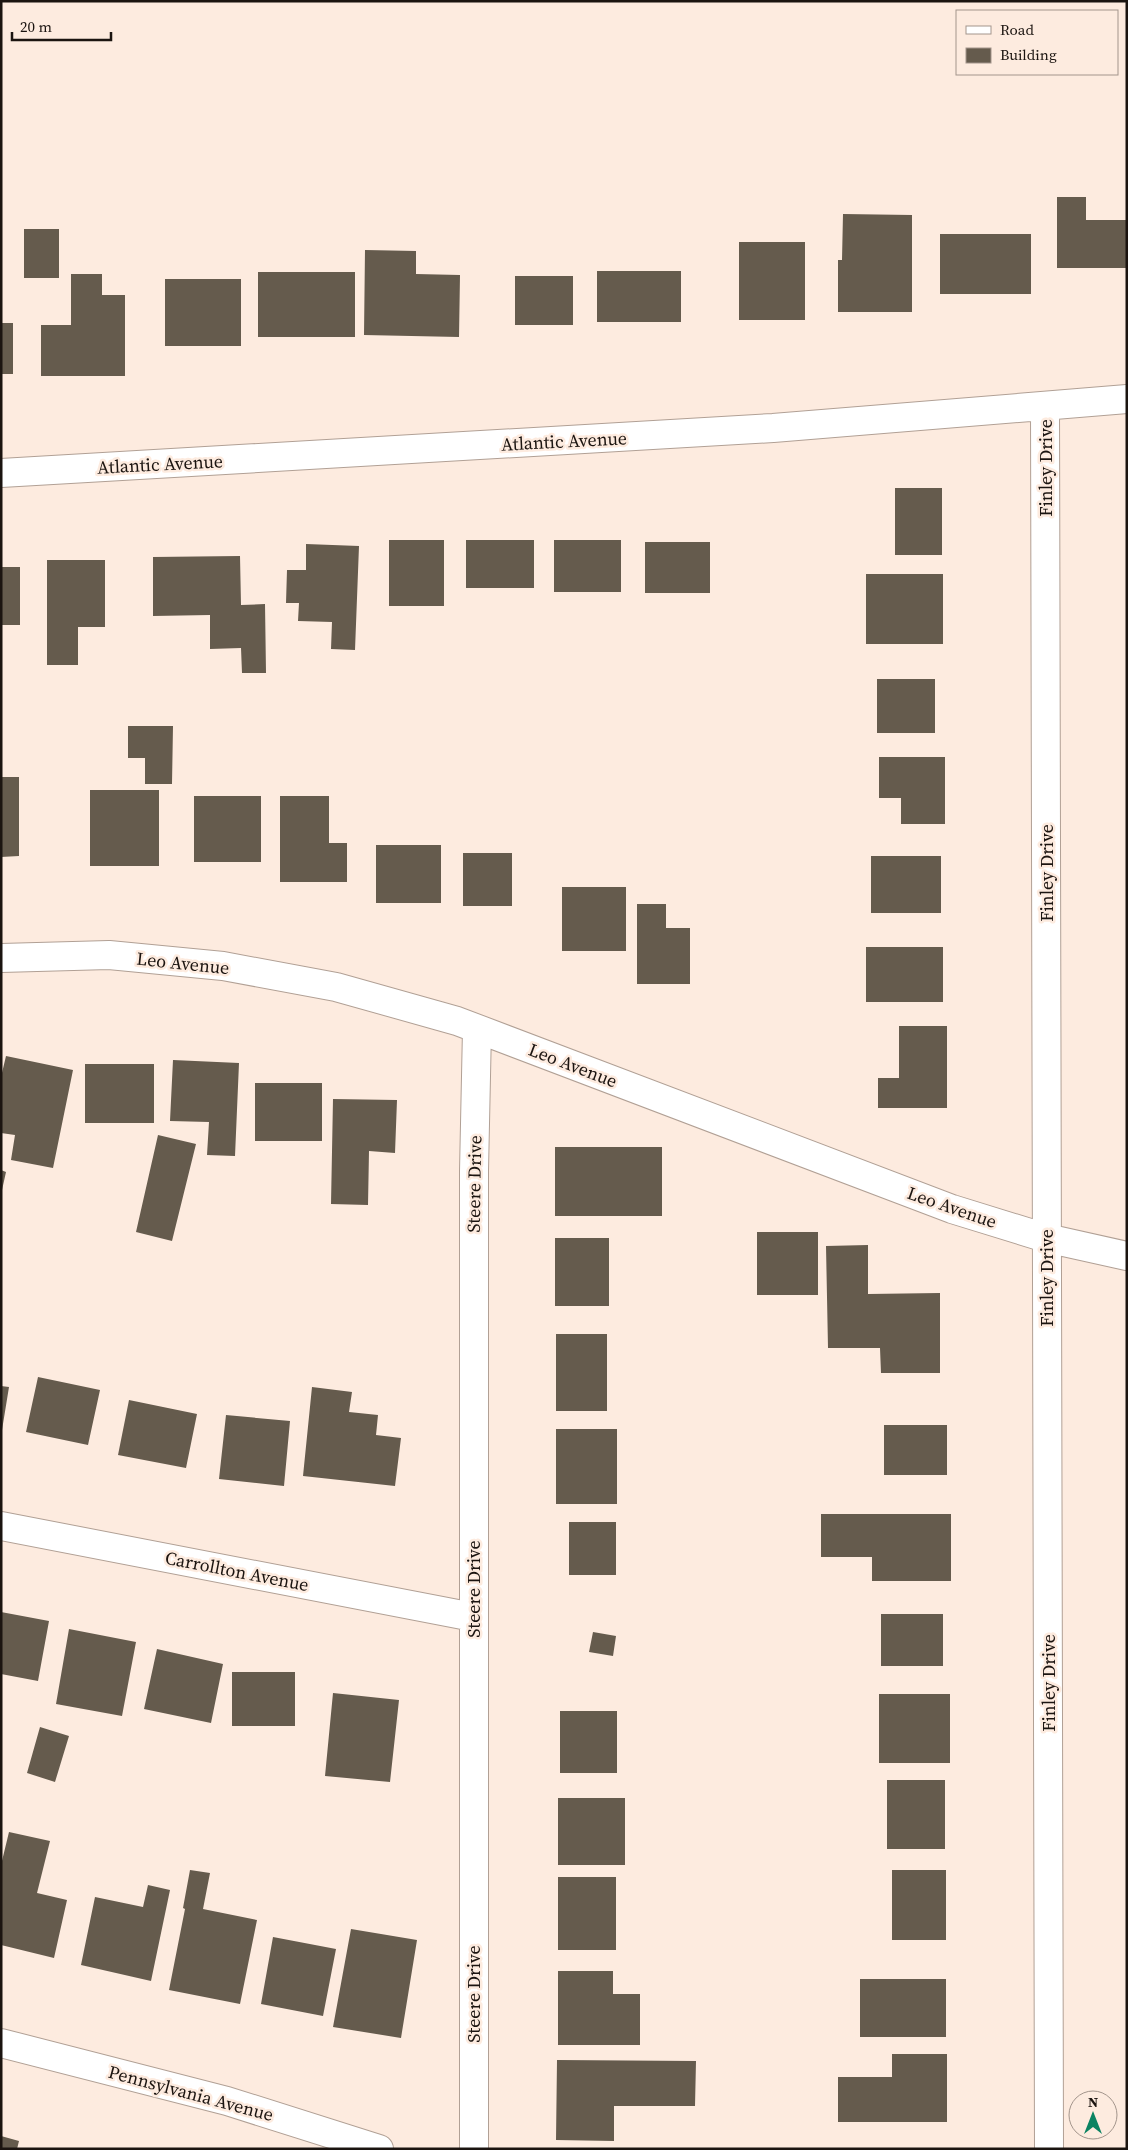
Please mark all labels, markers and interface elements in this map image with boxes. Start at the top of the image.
scale bar [12,10,111,42]
legend [956,10,1118,75]
text: 20 m [20,16,52,37]
text: Road [1000,19,1034,40]
text: Building [1000,44,1057,65]
street label: Finley Drive [1033,419,1058,517]
street label: Atlantic Avenue [501,425,627,457]
street label: Atlantic Avenue [97,448,223,480]
street label: Finley Drive [1034,824,1059,922]
street label: Leo Avenue [135,946,231,980]
street label: Leo Avenue [525,1037,621,1093]
street label: Steere Drive [461,1135,487,1233]
street label: Leo Avenue [904,1180,1000,1234]
street label: Finley Drive [1034,1229,1059,1327]
street label: Steere Drive [461,1540,486,1638]
street label: Carrollton Avenue [163,1545,311,1597]
street label: Finley Drive [1036,1634,1061,1732]
street label: Steere Drive [461,1945,486,2043]
street label: Pennsylvania Avenue [106,2059,276,2127]
north arrow [1068,2090,1118,2140]
text: N [1088,2092,1098,2112]

